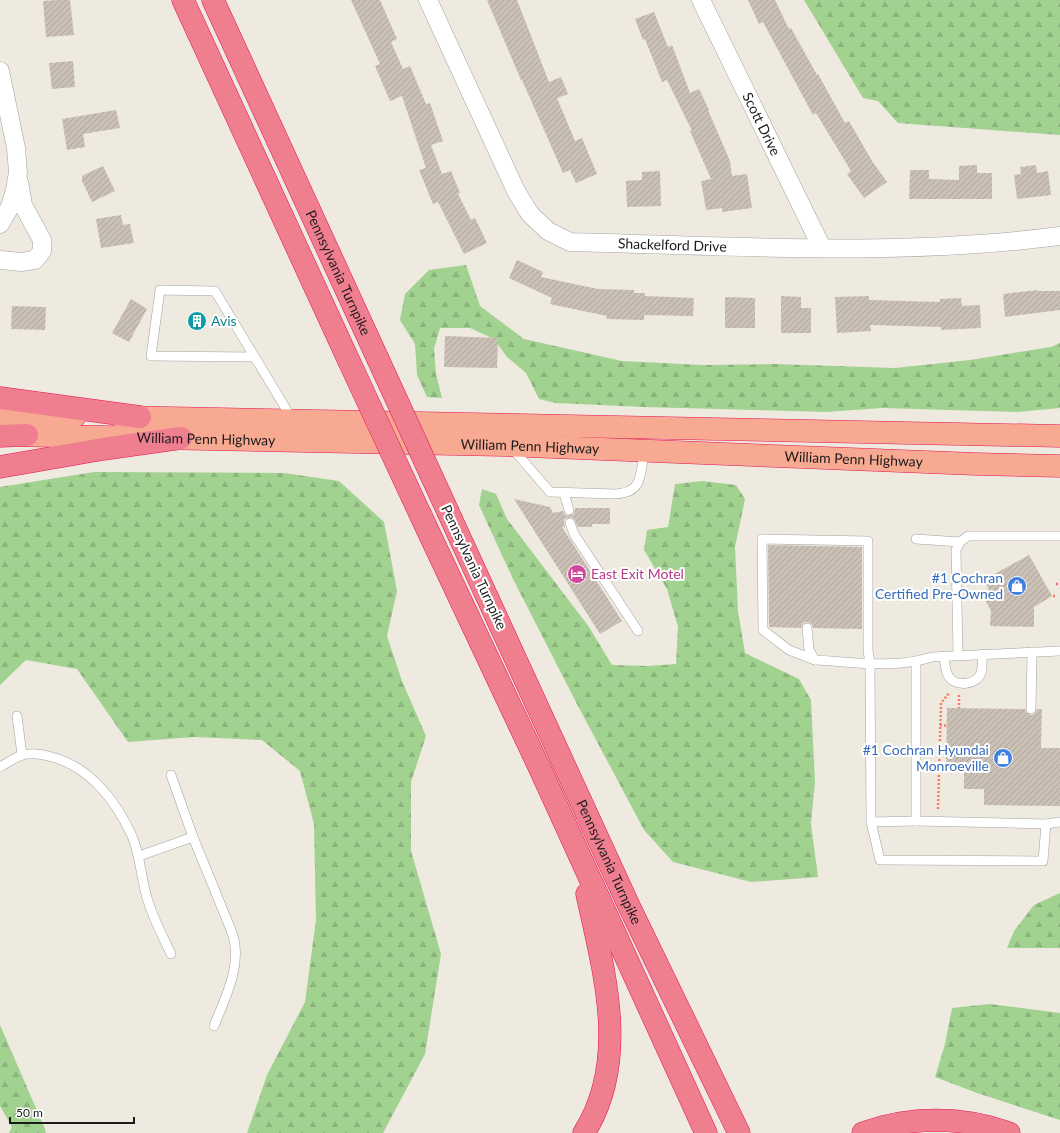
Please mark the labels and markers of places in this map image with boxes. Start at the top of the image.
building icon: Avis [186,310,208,332]
place label: Avis [211,312,237,329]
hotel icon: East Exit Motel [566,563,588,585]
place label: East Exit Motel [591,565,684,582]
place label: #1 Cochran Certified Pre-Owned [875,569,1003,602]
shop icon: #1 Cochran Certified Pre-Owned [1006,575,1028,597]
place label: #1 Cochran Hyundai Monroeville [863,741,989,774]
shop icon: #1 Cochran Hyundai Monroeville [992,747,1014,769]

